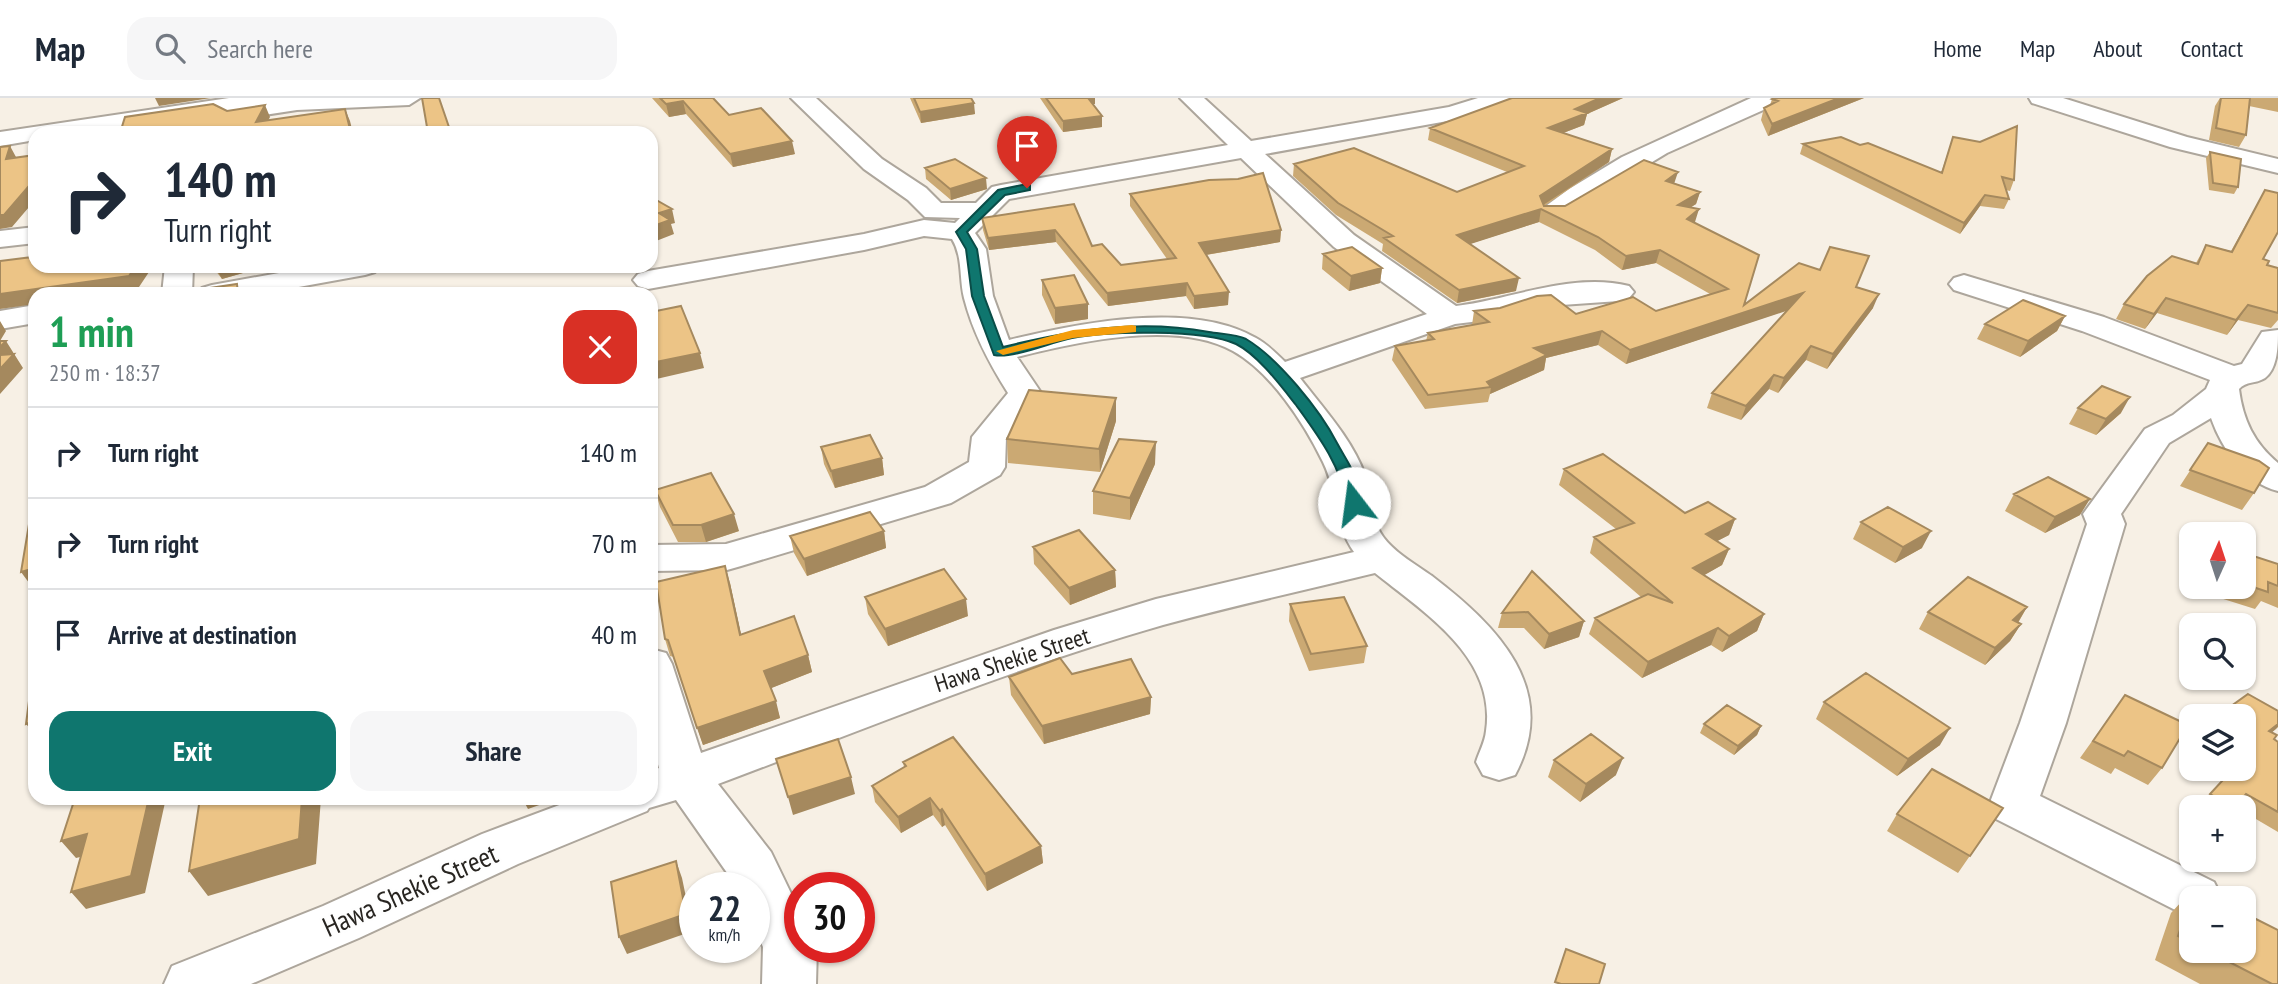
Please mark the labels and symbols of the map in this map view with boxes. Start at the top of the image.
pin [997,116,1057,188]
position arrow [1317,466,1391,540]
north arrow [2179,522,2256,598]
street label: Hawa Shekie Street [930,620,1094,699]
street label: Hawa Shekie Street [316,834,504,945]
speed limit sign: 30 [784,872,875,963]

